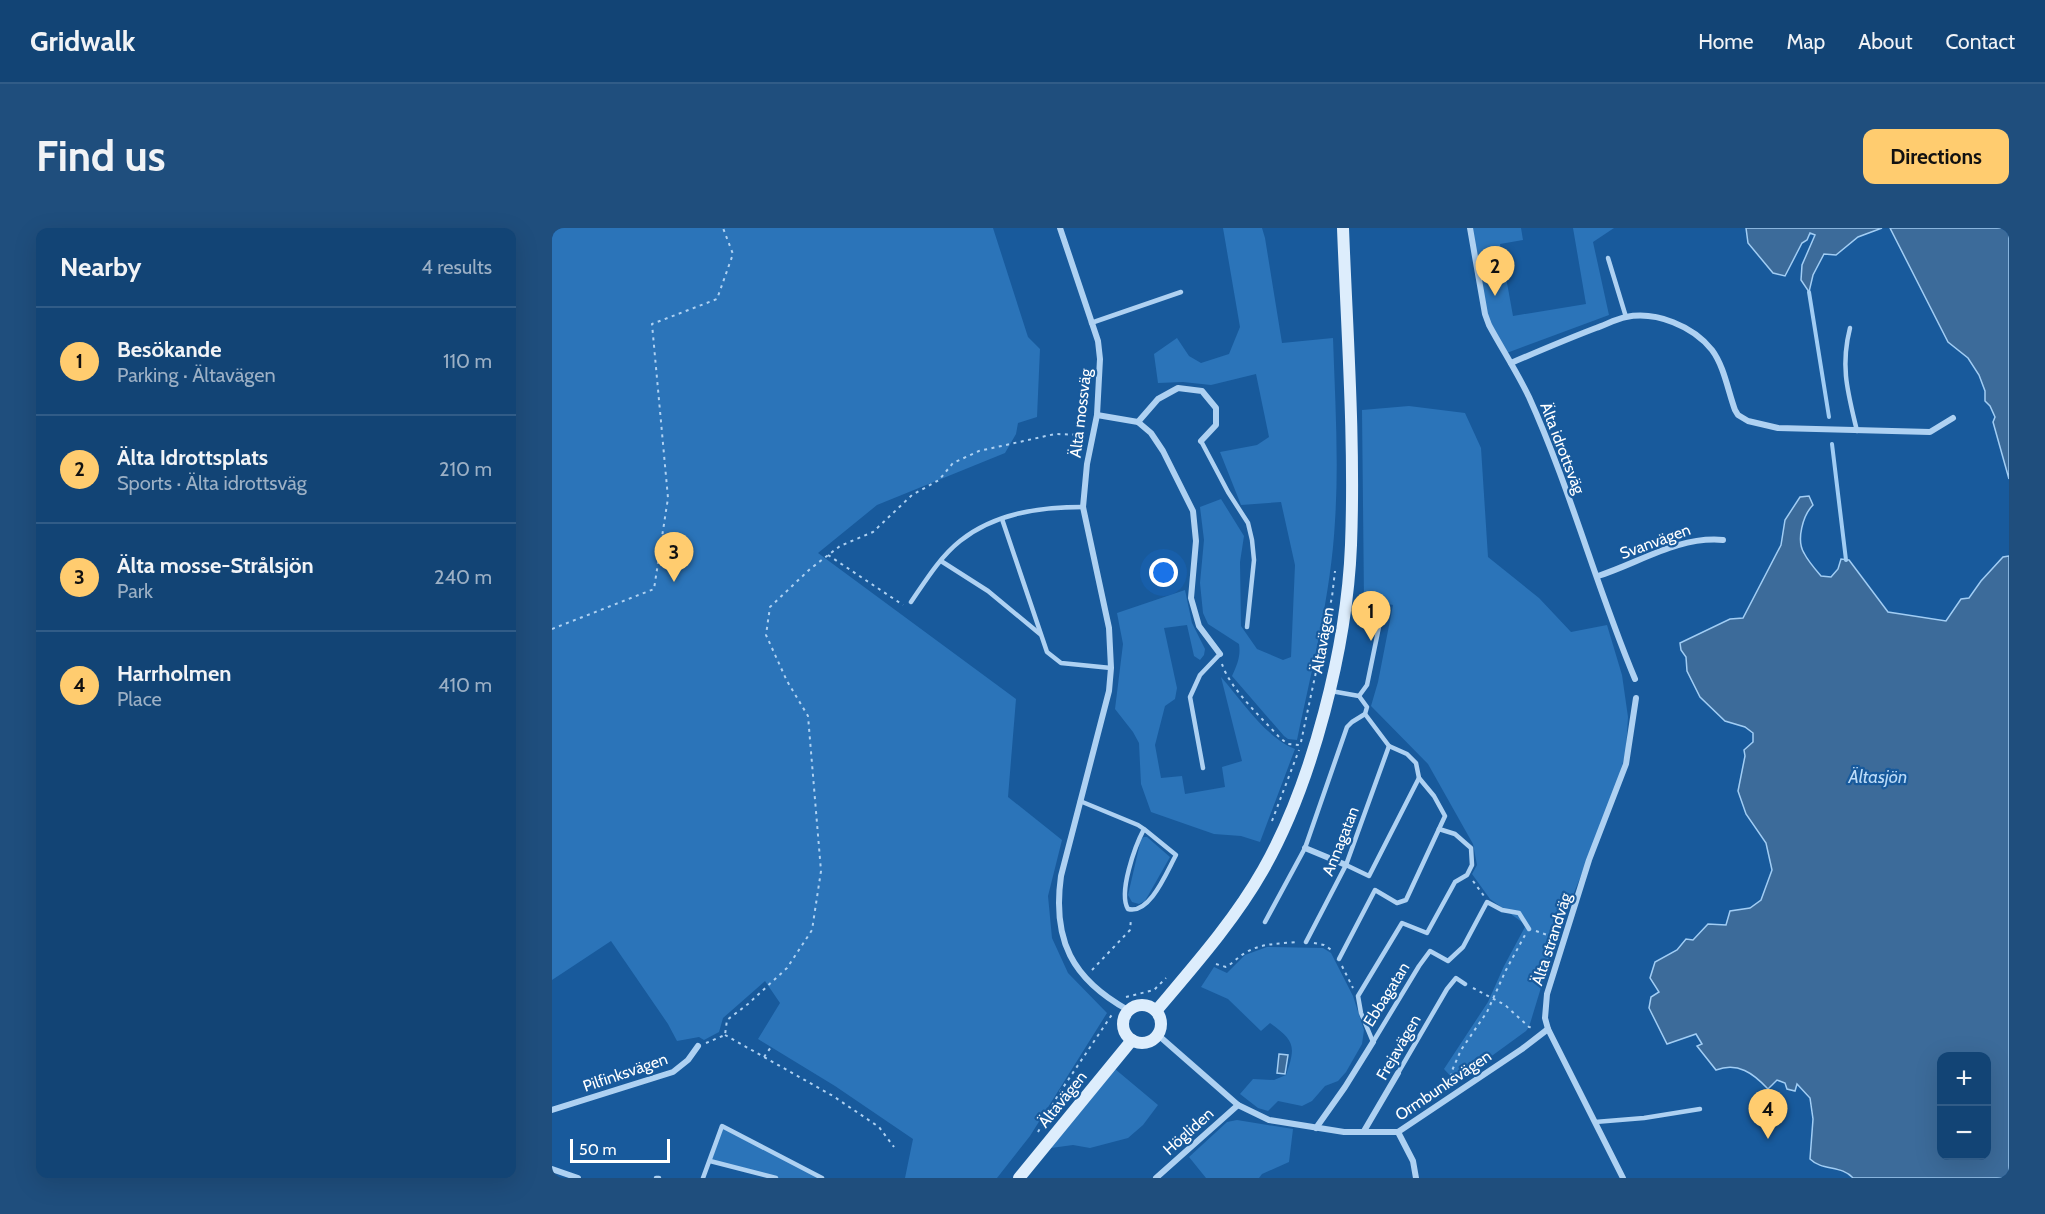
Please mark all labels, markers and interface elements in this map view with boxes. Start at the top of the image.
text: Gridwalk [30,24,135,58]
text: Home [1698,29,1754,54]
text: Map [1787,29,1825,54]
text: About [1858,29,1912,54]
text: Contact [1945,29,2015,54]
button: Directions [1863,129,2009,184]
text: Find us [36,130,165,182]
pin: 2 [1476,247,1514,296]
text: Nearby [60,251,141,283]
text: 4 results [421,255,492,279]
text: Besökande [117,336,222,363]
text: 1 [76,349,83,373]
text: 110 m [443,349,492,373]
text: Parking · Ältavägen [117,363,276,387]
street label: Älta mossväg [1066,366,1096,459]
street label: Älta idrottsväg [1536,400,1589,498]
text: Älta Idrottsplats [117,444,268,471]
text: 2 [74,457,85,481]
text: 210 m [439,457,492,481]
text: Sports · Älta idrottsväg [117,471,307,495]
street label: Svanvägen [1617,520,1693,563]
pin: 3 [654,532,694,582]
text: Älta mosse-Strålsjön [117,552,314,579]
your location [1149,558,1178,587]
text: 3 [74,565,85,589]
text: 240 m [434,565,492,589]
text: Park [117,579,153,603]
pin: 1 [1352,592,1390,641]
street label: Ältavägen [1307,606,1338,675]
text: Harrholmen [117,660,231,687]
text: 4 [73,673,86,697]
text: 410 m [438,673,492,697]
text: Place [117,687,162,711]
water label: Ältasjön [1848,766,1907,788]
street label: Annagatan [1318,804,1363,879]
street label: Älta strandväg [1528,890,1576,988]
street label: Ebbagatan [1359,959,1414,1030]
street label: Frejavägen [1372,1011,1425,1083]
street label: Ormbunksvägen [1392,1046,1495,1125]
street label: Pilfinksvägen [580,1049,670,1096]
map controls [1937,1052,1991,1160]
button: + [1937,1052,1991,1106]
street label: Ältavägen [1034,1067,1091,1131]
pin: 4 [1748,1090,1788,1139]
street label: Högliden [1159,1104,1217,1159]
button: − [1937,1106,1991,1160]
scale bar [570,1136,670,1164]
text: 50 m [579,1140,616,1159]

